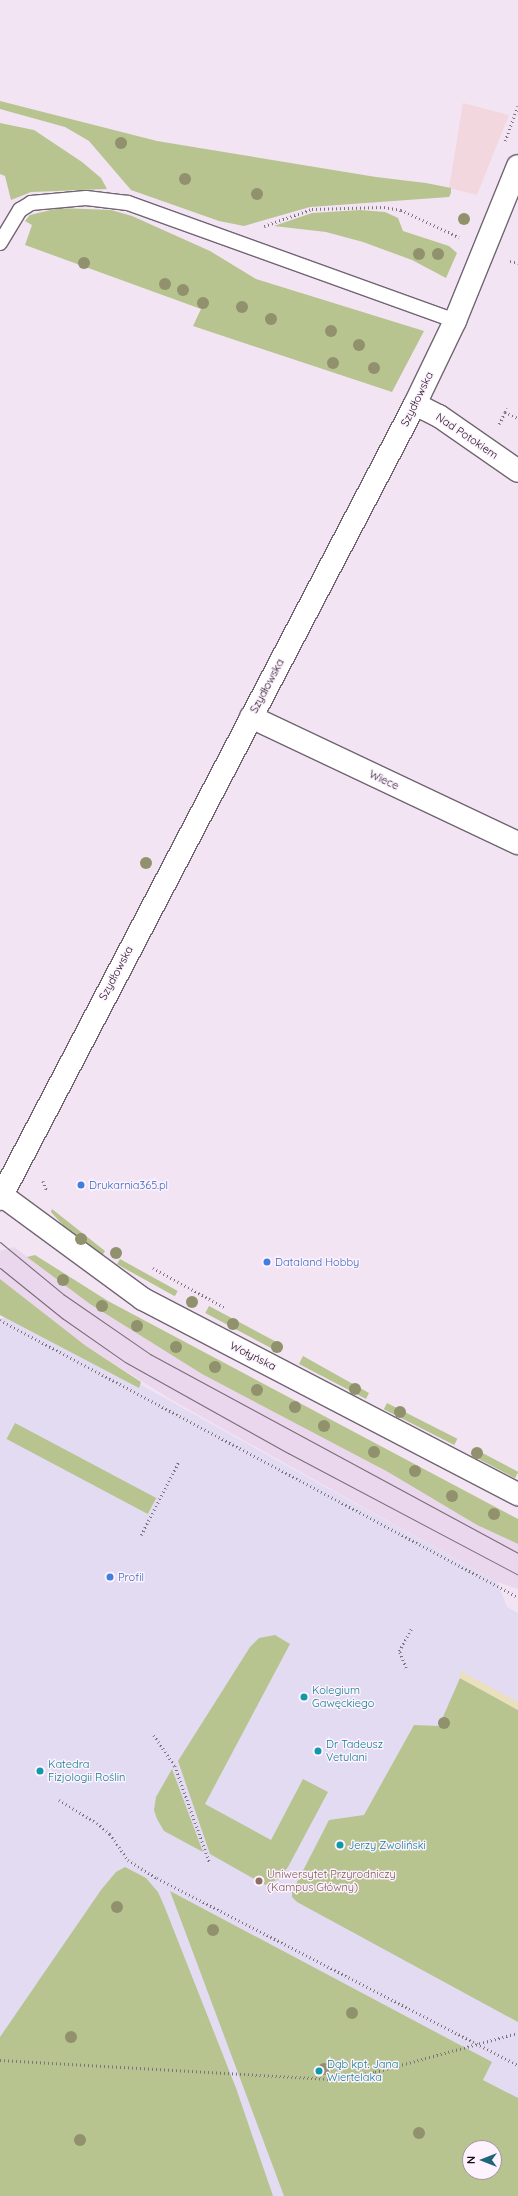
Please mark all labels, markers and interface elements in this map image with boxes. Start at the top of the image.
street label: Szydłowska [398,369,436,429]
street label: Nad Potokiem [433,410,501,462]
street label: Szydłowska [247,657,287,715]
street label: Wiece [367,767,401,793]
street label: Szydłowska [96,944,136,1002]
place label: Drukarnia365.pl [89,1178,168,1192]
marker: Drukarnia365.pl [76,1180,86,1190]
place label: Dataland Hobby [275,1255,359,1269]
marker: Dataland Hobby [262,1257,272,1267]
street label: Wołyńska [228,1339,278,1373]
place label: Profil [118,1570,144,1584]
marker: Profil [105,1572,115,1582]
place label: Kolegium Gawęckiego [312,1684,374,1710]
marker: Kolegium Gawęckiego [299,1692,309,1702]
place label: Dr Tadeusz Vetulani [326,1738,383,1764]
marker: Dr Tadeusz Vetulani [313,1746,323,1756]
place label: Katedra Fizjologii Roślin [48,1758,125,1784]
marker: Katedra Fizjologii Roślin [35,1766,45,1776]
place label: Jerzy Zwoliński [348,1838,426,1852]
marker: Jerzy Zwoliński [335,1840,345,1850]
place label: Uniwersytet Przyrodniczy (Kampus Główny) [267,1868,396,1894]
marker: Uniwersytet Przyrodniczy (Kampus Główny) [254,1876,264,1886]
place label: Dąb kpt. Jana Wiertelaka [327,2058,398,2084]
marker: Dąb kpt. Jana Wiertelaka [314,2066,324,2076]
north arrow [462,2140,502,2180]
text: N [464,2156,478,2164]

